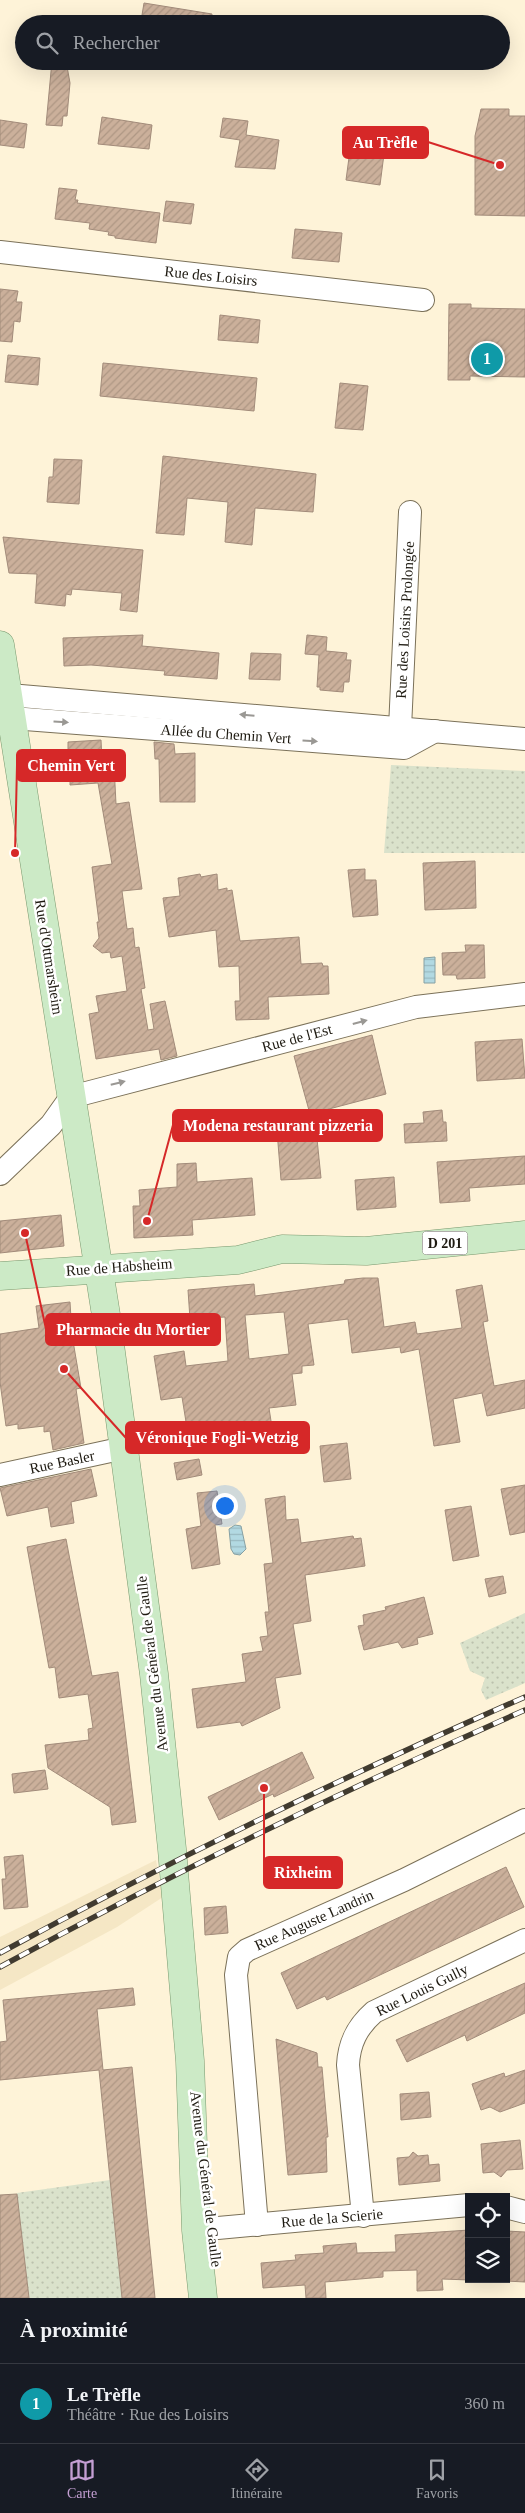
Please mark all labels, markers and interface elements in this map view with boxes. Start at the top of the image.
search box [15,15,510,70]
icon: search [33,29,61,57]
text: Rechercher [73,32,160,53]
callout: Au Trèfle [343,127,428,158]
text: Au Trèfle [353,134,417,151]
street label: Rue des Loisirs [164,263,258,289]
pin: 1 [471,340,503,378]
street label: Rue des Loisirs Prolongée [393,540,417,699]
one-way arrow [238,711,254,719]
one-way arrow [53,718,69,726]
street label: Allée du Chemin Vert [160,721,293,747]
one-way arrow [303,737,319,745]
callout: Chemin Vert [17,750,125,781]
text: Chemin Vert [27,757,115,774]
street label: Rue d'Ottmarsheim [32,898,66,1016]
one-way arrow [352,1017,367,1025]
street label: Rue de l'Est [260,1021,335,1055]
one-way arrow [110,1079,125,1087]
callout: Modena restaurant pizzeria [173,1110,382,1141]
text: Modena restaurant pizzeria [183,1117,373,1135]
road number: D 201 [422,1232,468,1254]
street label: Rue de Habsheim [65,1255,173,1279]
callout: Pharmacie du Mortier [46,1314,220,1345]
text: Pharmacie du Mortier [56,1321,210,1338]
callout: Véronique Fogli-Wetzig [126,1422,309,1453]
text: Véronique Fogli-Wetzig [136,1429,298,1447]
street label: Rue Basler [28,1447,96,1477]
your location [212,1493,238,1519]
street label: Avenue du Général de Gaulle [133,1575,171,1753]
callout: Rixheim [264,1857,342,1888]
text: Rixheim [274,1864,333,1881]
street label: Rue Auguste Landrin [252,1886,376,1953]
street label: Rue Louis Gully [374,1961,471,2019]
street label: Avenue du Général de Gaulle [187,2090,225,2268]
map controls [465,2193,510,2283]
button: locate [465,2193,510,2238]
street label: Rue de la Scierie [280,2206,384,2230]
button: layers [465,2238,510,2283]
text: À proximité [20,2318,128,2342]
text: Le Trèfle [67,2384,141,2405]
text: 1 [32,2395,40,2412]
text: 360 m [465,2395,505,2412]
text: Théâtre · Rue des Loisirs [67,2406,229,2423]
tab: Carte [67,2456,97,2502]
tab: Itinéraire [231,2456,282,2502]
tab: Favoris [416,2456,458,2502]

